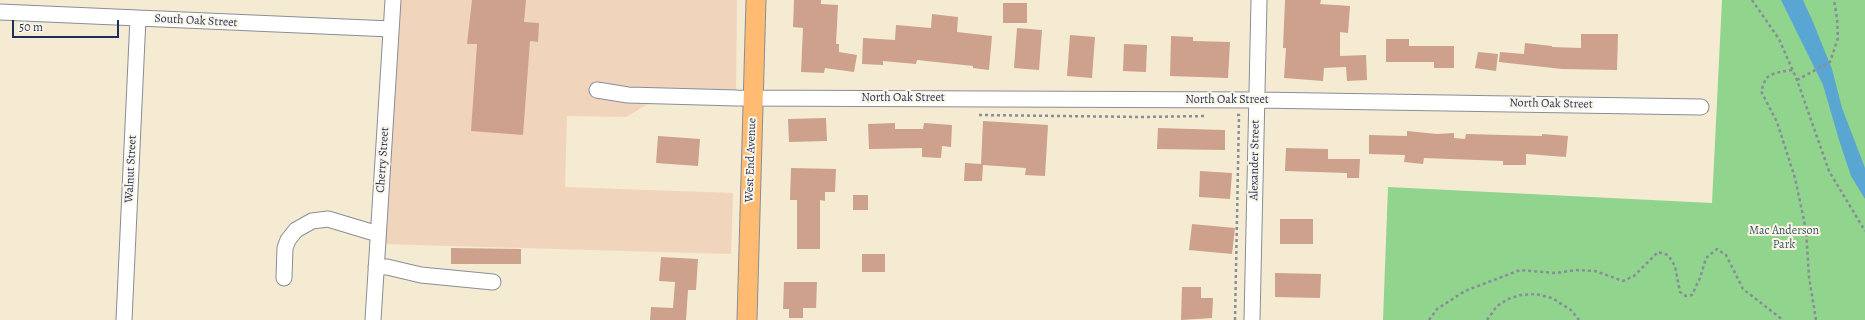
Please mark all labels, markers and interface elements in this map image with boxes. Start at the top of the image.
scale bar [14,12,121,38]
street label: South Oak Street [154,12,238,30]
text: 50 m [19,19,43,35]
street label: North Oak Street [861,91,945,105]
street label: North Oak Street [1185,93,1269,107]
street label: North Oak Street [1509,96,1593,112]
street label: West End Avenue [742,117,760,203]
street label: Alexander Street [1247,120,1263,200]
street label: Cherry Street [374,127,392,193]
street label: Walnut Street [122,135,140,203]
park label: Mac Anderson Park [1749,224,1819,252]

